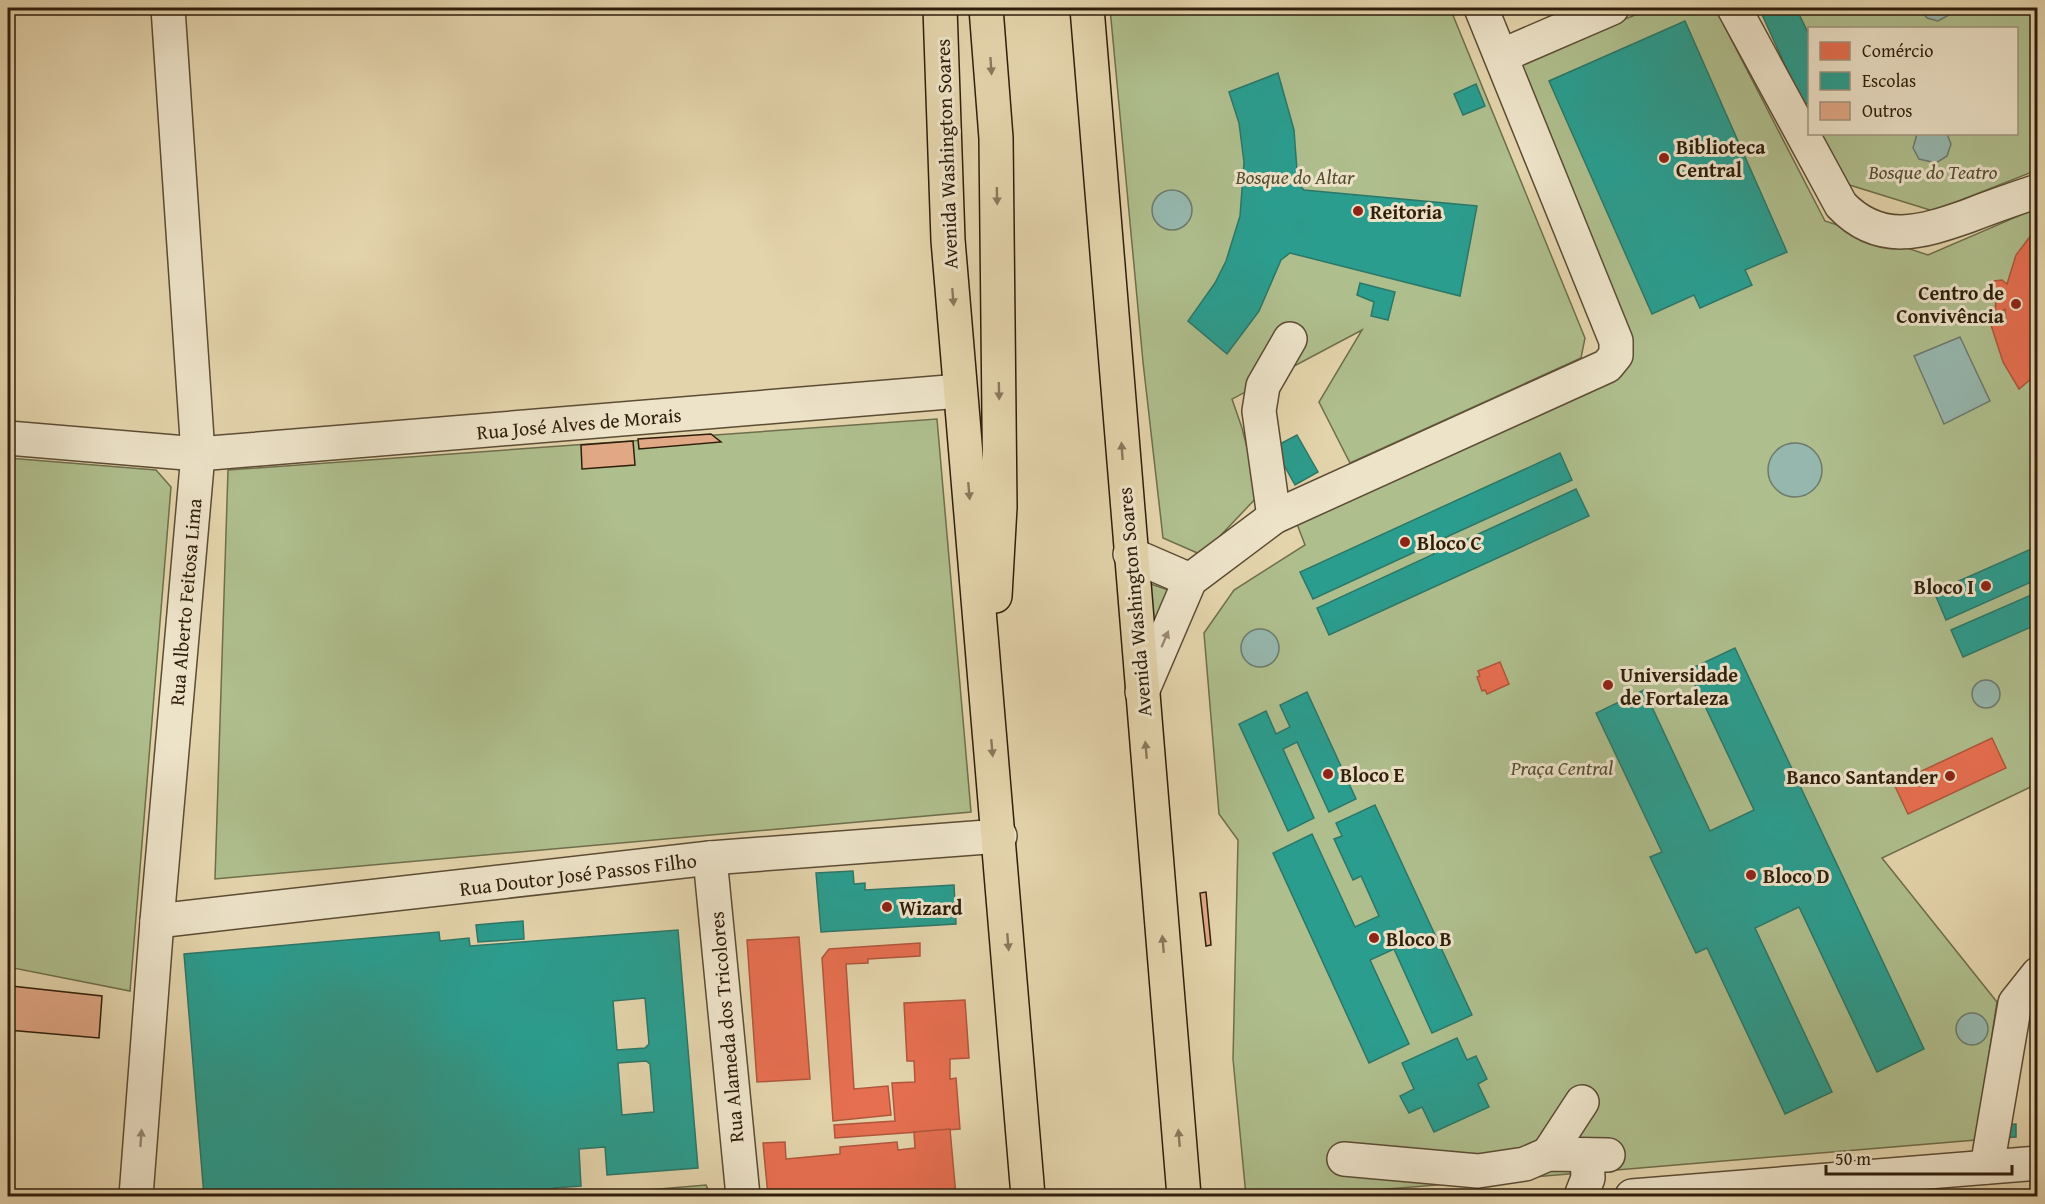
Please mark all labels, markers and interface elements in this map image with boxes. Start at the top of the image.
legend [1808,27,2018,135]
text: Comércio [1862,37,1933,64]
street label: Avenida Washington Soares [927,38,965,270]
one-way arrow [986,56,996,75]
text: Escolas [1862,67,1916,94]
text: Outros [1862,97,1913,124]
place label: Biblioteca Central [1676,132,1766,184]
marker: Biblioteca Central [1657,151,1671,165]
park label: Bosque do Teatro [1868,157,1998,186]
park label: Bosque do Altar [1235,162,1355,191]
one-way arrow [992,187,1002,206]
place label: Reitoria [1370,197,1443,226]
marker: Reitoria [1351,204,1365,218]
place label: Centro de Convivência [1896,278,2005,330]
one-way arrow [948,287,958,306]
marker: Centro de Convivência [2009,297,2023,311]
one-way arrow [994,382,1004,401]
street label: Rua José Alves de Morais [475,400,683,446]
one-way arrow [1117,441,1127,460]
one-way arrow [964,482,974,501]
street label: Avenida Washington Soares [1109,486,1158,718]
street label: Rua Alberto Feitosa Lima [162,497,209,707]
place label: Bloco C [1417,528,1482,557]
marker: Bloco C [1398,535,1412,549]
place label: Bloco I [1914,572,1974,601]
marker: Bloco I [1979,579,1993,593]
one-way arrow [1160,630,1169,647]
place label: Universidade de Fortaleza [1620,660,1738,712]
marker: Universidade de Fortaleza [1601,678,1615,692]
one-way arrow [987,739,997,758]
one-way arrow [1142,740,1151,759]
park label: Praça Central [1510,753,1613,782]
place label: Bloco E [1340,760,1404,789]
place label: Banco Santander [1787,762,1938,791]
marker: Bloco E [1321,767,1335,781]
marker: Banco Santander [1943,769,1957,783]
street label: Rua Doutor José Passos Filho [458,845,698,903]
place label: Bloco D [1763,861,1830,890]
marker: Bloco D [1744,868,1758,882]
place label: Wizard [899,893,963,922]
marker: Wizard [880,900,894,914]
street label: Rua Alameda dos Tricolores [701,910,751,1144]
place label: Bloco B [1386,924,1452,953]
marker: Bloco B [1367,931,1381,945]
one-way arrow [1003,933,1013,952]
one-way arrow [1158,934,1168,953]
one-way arrow [136,1129,145,1148]
one-way arrow [1175,1129,1184,1148]
scale bar [1826,1138,2012,1176]
text: 50 m [1835,1145,1871,1172]

